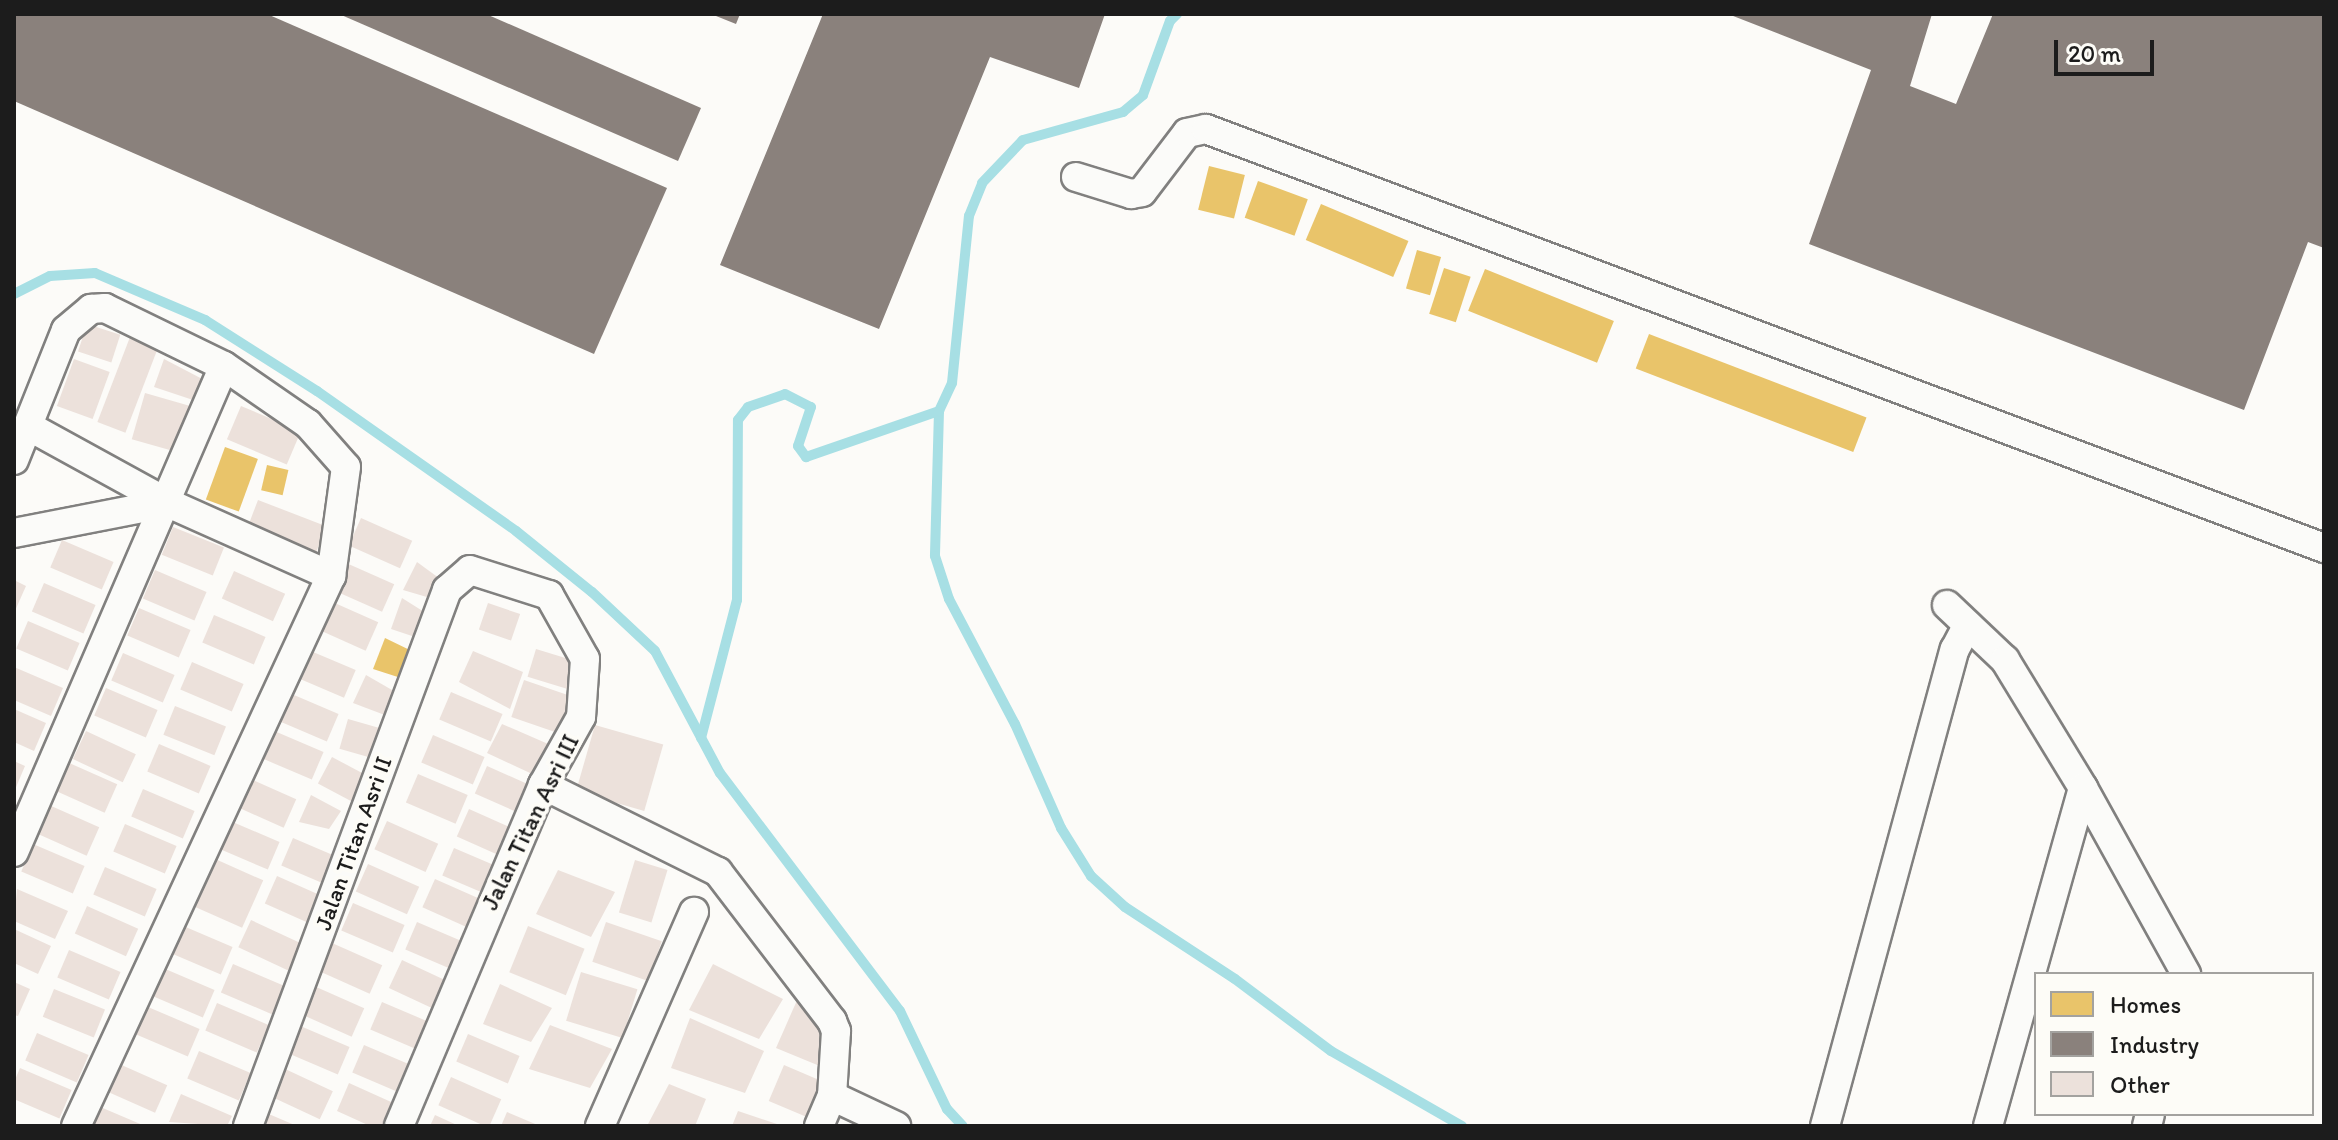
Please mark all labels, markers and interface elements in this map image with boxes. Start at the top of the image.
scale bar [2058,24,2158,74]
text: 20 m [2068,39,2121,68]
street label: Jalan Titan Asri III [475,730,585,914]
street label: Jalan Titan Asri II [309,753,397,933]
legend [2034,972,2314,1116]
text: Homes [2110,990,2181,1019]
text: Industry [2110,1030,2199,1059]
text: Other [2110,1070,2170,1099]

